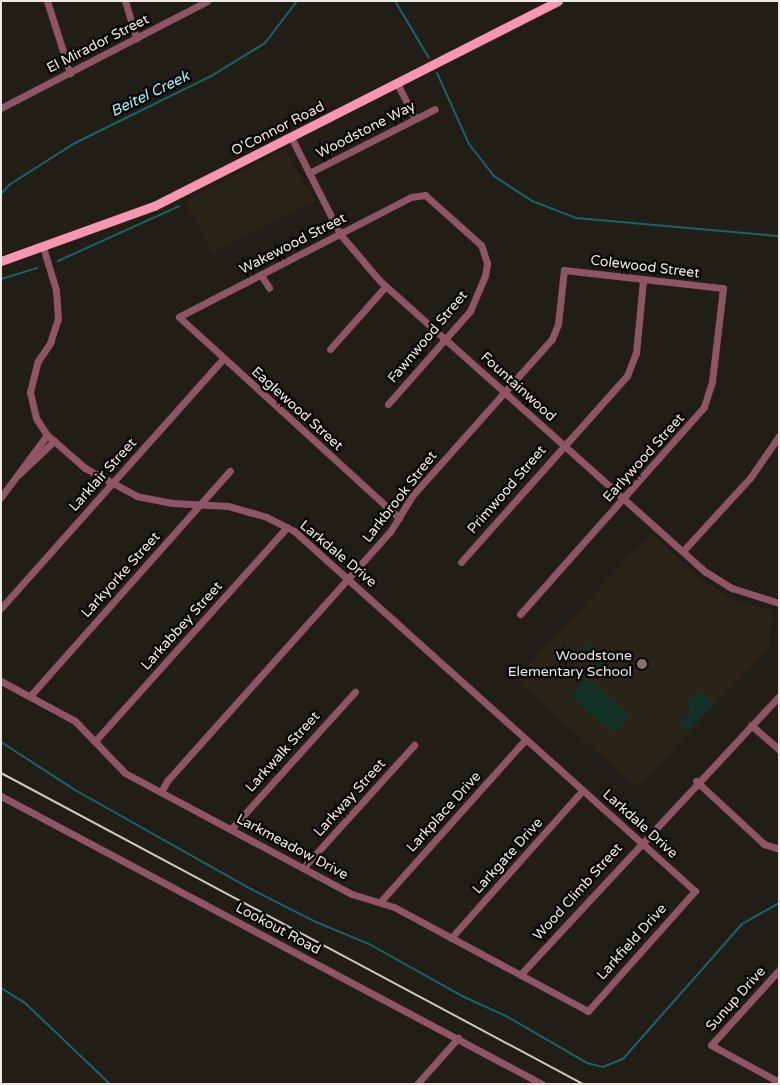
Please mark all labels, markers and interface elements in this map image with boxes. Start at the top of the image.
street label: El Mirador Street [44,11,152,77]
water label: Beitel Creek [108,67,192,121]
street label: O'Connor Road [229,98,327,160]
street label: Woodstone Way [314,98,418,162]
street label: Wakewood Street [237,210,349,278]
street label: Colewood Street [589,252,701,282]
street label: Fawnwood Street [385,287,471,387]
street label: Fountainwood [477,349,559,425]
street label: Eaglewood Street [248,363,346,455]
street label: Earlywood Street [600,410,688,506]
street label: Larklair Street [66,435,140,515]
street label: Primwood Street [464,442,550,538]
street label: Larkbrook Street [359,448,441,546]
street label: Larkdale Drive [296,517,380,591]
street label: Larkyorke Street [78,529,164,621]
street label: Larkabbey Street [138,578,226,674]
place label: Woodstone Elementary School [508,648,632,680]
marker: Woodstone Elementary School [636,658,648,670]
street label: Larkwalk Street [242,708,324,796]
street label: Larkway Street [311,756,389,840]
street label: Larkplace Drive [403,768,485,856]
street label: Larkdale Drive [599,786,681,862]
street label: Larkmeadow Drive [233,810,351,884]
street label: Larkgate Drive [469,814,547,898]
street label: Wood Climb Street [530,840,626,944]
street label: Lookout Road [233,900,323,958]
street label: Larkfield Drive [594,901,670,983]
street label: Sunup Drive [703,963,769,1035]

